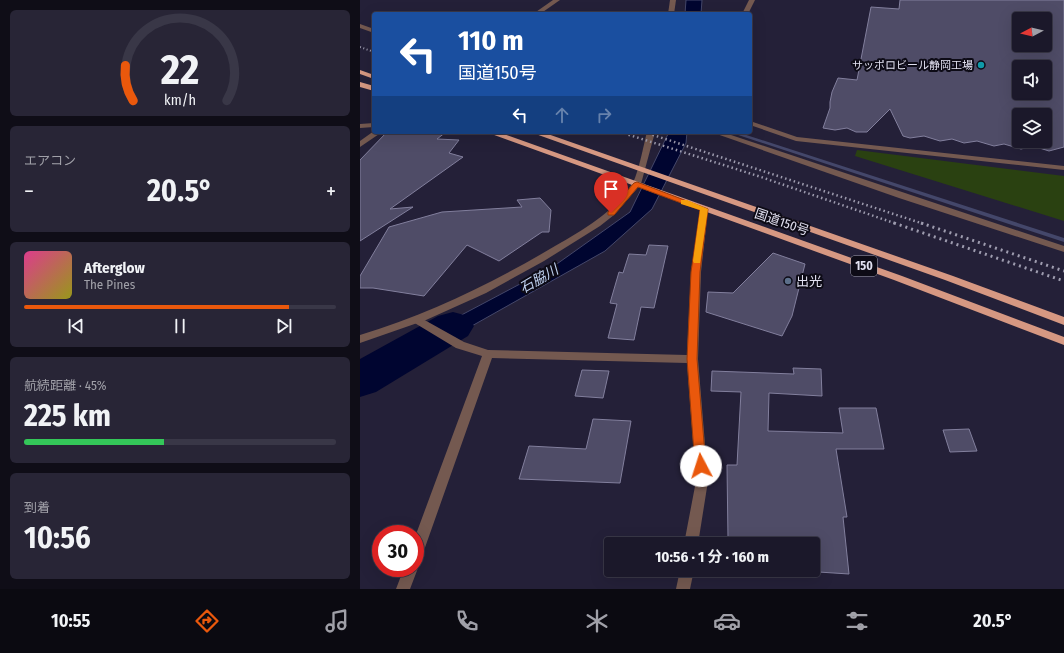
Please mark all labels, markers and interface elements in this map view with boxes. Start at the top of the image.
north arrow [1012,12,1052,52]
map controls [1012,12,1052,148]
text: 110 m [458,24,524,57]
icon: left [392,28,444,80]
text: 22 [160,45,199,95]
place label: サッポロビール静岡工場 [852,59,973,72]
marker: サッポロビール静岡工場 [976,60,986,70]
button: sound [1012,60,1052,100]
text: 国道150号 [458,62,537,84]
text: km/h [164,91,196,108]
icon: left [509,104,531,126]
icon: ahead [551,104,573,126]
icon: right [593,104,615,126]
button: layers [1012,108,1052,148]
text: エアコン [24,153,76,168]
pin [594,172,628,213]
text: 20.5° [147,173,213,209]
text: − [24,178,34,205]
text: + [326,178,336,205]
icon: arrive [600,178,622,200]
street label: 国道150号 [753,206,811,238]
road number: 150 [851,256,877,276]
text: Afterglow [84,259,145,277]
water label: 石脇川 [517,260,563,297]
place label: 出光 [796,274,822,289]
marker: 出光 [783,276,793,286]
text: The Pines [84,277,135,292]
icon: previous [65,315,87,337]
icon: pause [169,315,191,337]
icon: next [273,315,295,337]
text: 航続距離 · 45% [24,378,106,393]
text: 225 km [24,398,111,434]
position arrow [680,445,722,487]
text: 到着 [24,500,50,515]
text: 10:56 [24,520,91,556]
speed limit sign: 30 [372,525,424,577]
text: 10:56 · 1 分 · 160 m [655,548,769,566]
icon: directions [193,607,221,635]
icon: music [323,607,351,635]
icon: phone [453,607,481,635]
icon: climate [583,607,611,635]
icon: car [713,607,741,635]
icon: filters [843,607,871,635]
text: 10:55 [51,610,90,632]
text: 20.5° [973,610,1013,632]

